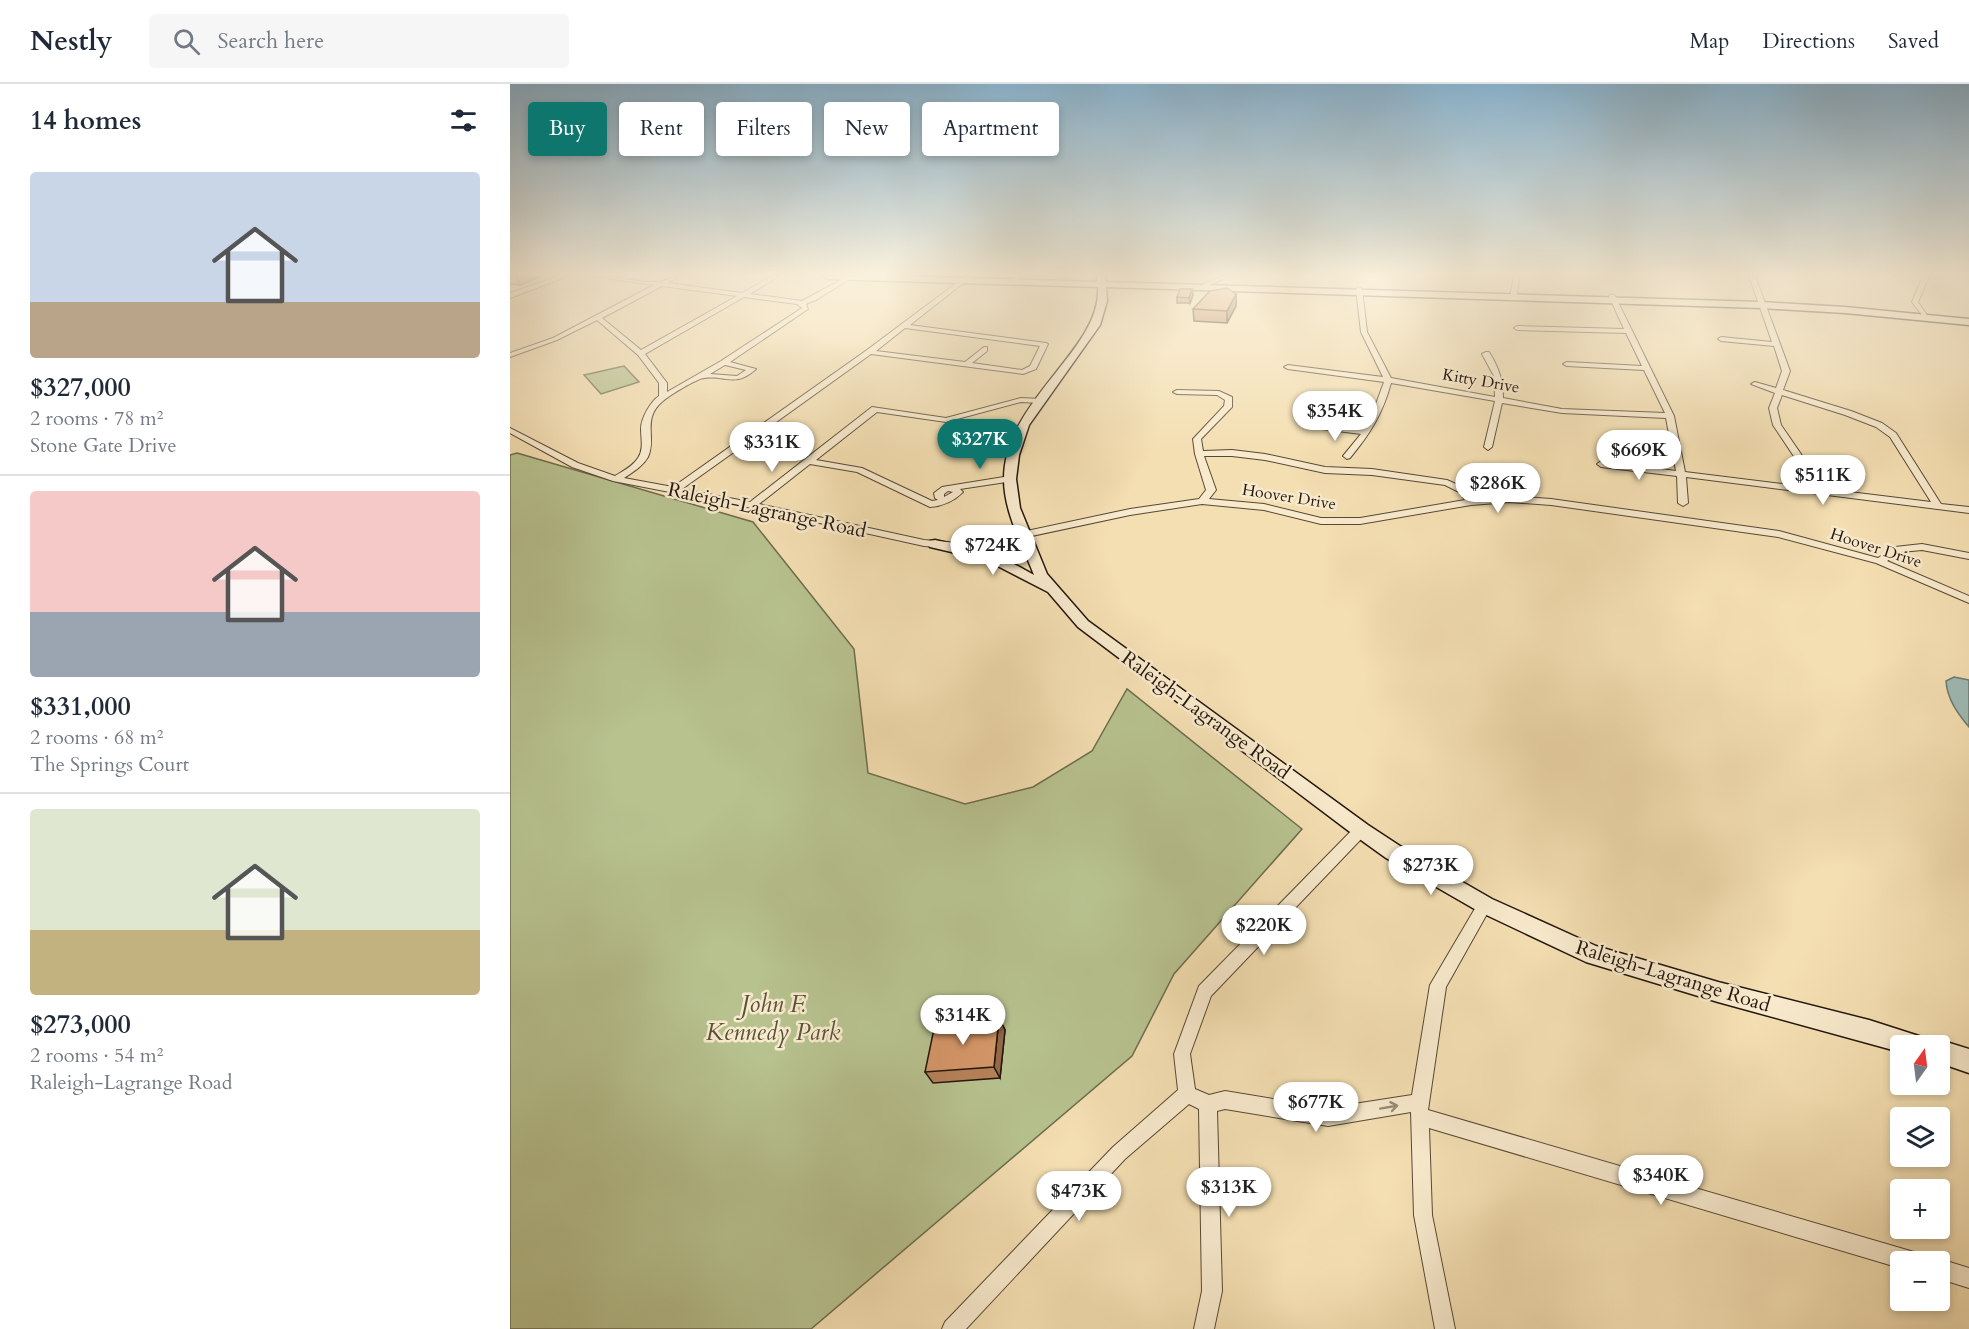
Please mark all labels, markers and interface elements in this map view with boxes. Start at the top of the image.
search box [149,14,569,68]
text: Nestly [30,22,113,60]
icon: search [170,25,203,58]
text: Search here [218,26,324,56]
text: Map [1689,27,1729,56]
text: Directions [1762,27,1855,56]
text: Saved [1888,27,1939,56]
chip: Buy [528,102,607,156]
chip: Rent [619,102,704,156]
chip: Filters [716,102,812,156]
chip: New [824,102,910,156]
chip: Apartment [922,102,1059,156]
text: 14 homes [30,103,141,138]
icon: filters [447,104,480,137]
icon: home [201,211,309,319]
street label: Kitty Drive [1441,363,1521,399]
text: $327,000 [30,370,131,405]
pin: $354K [1293,391,1377,442]
text: $354K [1306,397,1364,424]
text: 2 rooms · 78 m² [30,405,163,432]
pin: $327K [938,419,1022,470]
pin: $331K [730,422,814,473]
text: $327K [951,425,1009,452]
text: $331K [743,428,801,455]
pin: $669K [1597,430,1681,481]
text: Stone Gate Drive [30,432,177,459]
text: $669K [1610,436,1668,463]
pin: $511K [1781,455,1865,506]
text: $511K [1794,461,1852,488]
pin: $286K [1456,463,1540,514]
text: $286K [1469,469,1527,496]
street label: Raleigh-Lagrange Road [665,476,869,544]
street label: Hoover Drive [1240,479,1338,515]
street label: Hoover Drive [1827,523,1925,573]
pin: $724K [951,525,1035,576]
icon: home [201,530,309,638]
text: $724K [964,531,1022,558]
street label: Raleigh-Lagrange Road [1116,645,1296,786]
text: $331,000 [30,689,131,724]
text: 2 rooms · 68 m² [30,724,163,751]
text: The Springs Court [30,751,189,778]
pin: $273K [1389,845,1473,896]
icon: home [201,848,309,956]
text: $273K [1402,851,1460,878]
pin: $220K [1222,905,1306,956]
text: $220K [1235,911,1293,938]
street label: Raleigh-Lagrange Road [1572,934,1774,1019]
park label: John F. Kennedy Park [706,988,840,1049]
pin: $314K [921,995,1005,1046]
text: $314K [934,1001,992,1028]
text: $273,000 [30,1007,131,1042]
north arrow [1890,1035,1950,1095]
map controls [1890,1035,1950,1311]
text: 2 rooms · 54 m² [30,1042,163,1069]
text: Raleigh-Lagrange Road [30,1069,232,1096]
pin: $677K [1274,1082,1358,1133]
text: $677K [1287,1088,1345,1115]
one-way arrow [1379,1101,1399,1112]
button: layers [1890,1107,1950,1167]
pin: $340K [1619,1155,1703,1206]
text: $340K [1632,1161,1690,1188]
pin: $313K [1187,1167,1271,1218]
pin: $473K [1037,1171,1121,1222]
text: $313K [1200,1173,1258,1200]
text: $473K [1050,1177,1108,1204]
button: + [1890,1179,1950,1239]
button: − [1890,1251,1950,1311]

